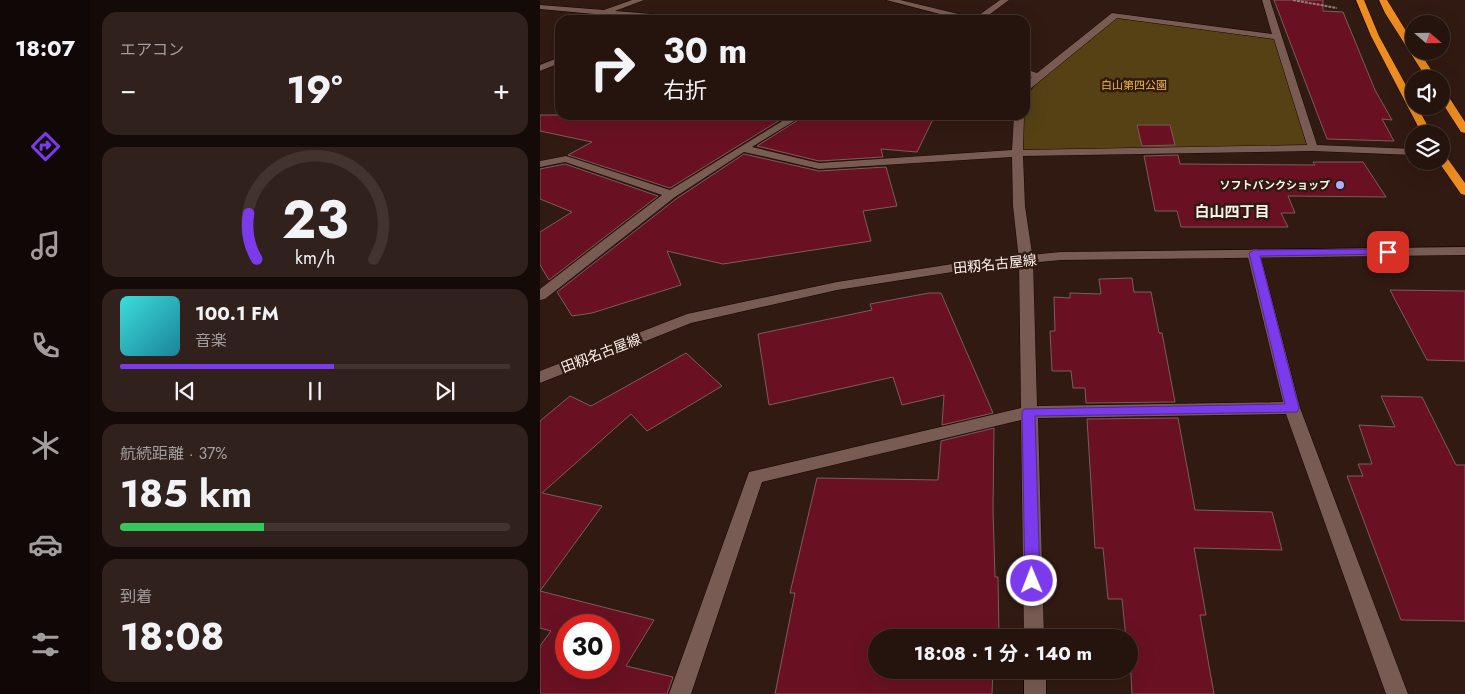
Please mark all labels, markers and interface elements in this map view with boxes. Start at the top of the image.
north arrow [1405,15,1450,60]
map controls [1405,15,1450,170]
text: 30 m [663,26,747,76]
text: 18:07 [15,32,75,64]
icon: right [580,35,645,100]
text: エアコン [120,38,184,61]
text: 19° [287,62,343,117]
text: − [120,69,137,110]
text: + [493,69,510,110]
button: sound [1405,70,1450,115]
text: 右折 [663,74,707,106]
park label: 白山第四公園 [1101,77,1167,93]
button: layers [1405,125,1450,170]
icon: directions [28,129,63,164]
place label: ソフトバンクショップ [1219,177,1330,193]
marker: ソフトバンクショップ [1334,179,1346,191]
text: 23 [282,182,348,258]
district label: 白山四丁目 [1194,201,1270,223]
icon: music [28,228,63,263]
pin [1367,231,1409,273]
icon: arrive [1374,238,1402,266]
text: km/h [295,245,335,271]
street label: 田籾名古屋線 [952,250,1038,278]
text: 100.1 FM [195,300,279,327]
icon: phone [28,328,63,363]
text: 音楽 [195,329,227,352]
street label: 田籾名古屋線 [558,329,644,377]
icon: previous [171,377,199,405]
icon: pause [301,377,329,405]
icon: next [431,377,459,405]
icon: climate [28,428,63,463]
text: 航続距離 · 37% [120,442,227,465]
text: 185 km [120,466,252,521]
icon: car [28,527,63,562]
position arrow [1005,554,1057,606]
text: 到着 [120,585,152,608]
text: 18:08 [120,609,224,664]
speed limit sign: 30 [555,614,620,679]
icon: filters [28,627,63,662]
text: 18:08 · 1 分 · 140 m [914,640,1092,667]

